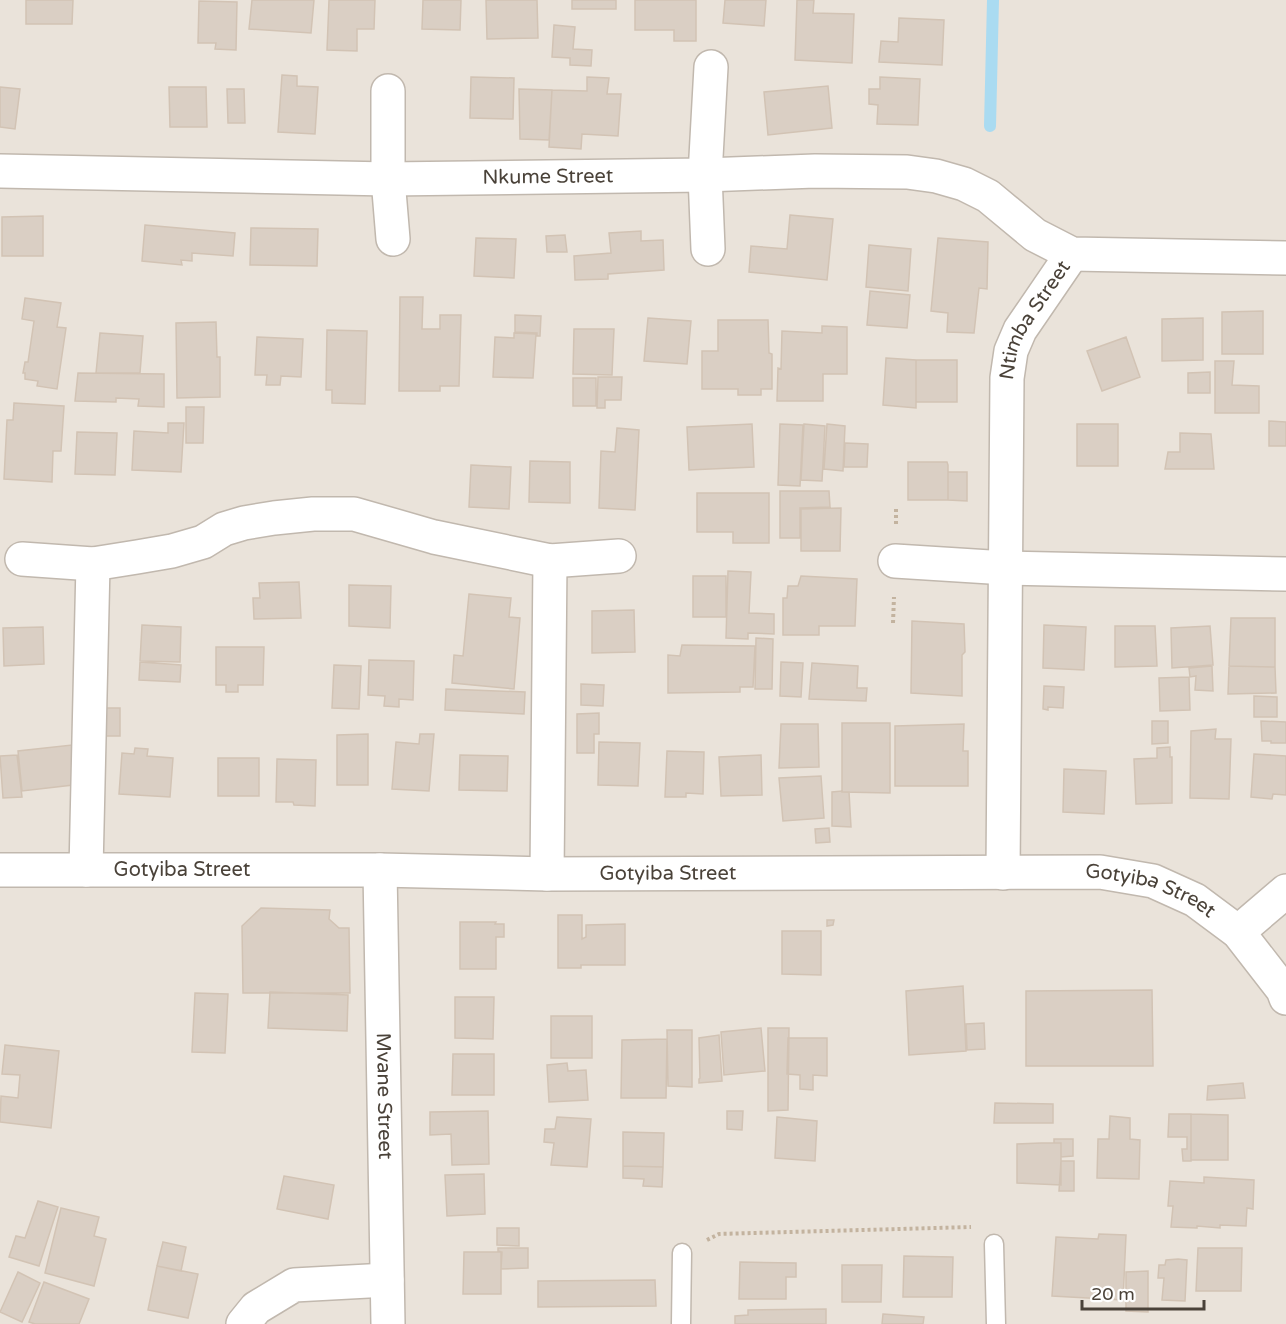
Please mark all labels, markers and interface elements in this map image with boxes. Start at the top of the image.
street label: Nkume Street [482,164,614,190]
street label: Ntimba Street [995,256,1076,381]
street label: Gotyiba Street [114,858,251,882]
street label: Gotyiba Street [1086,860,1220,923]
street label: Gotyiba Street [600,861,737,886]
street label: Mvane Street [371,1032,397,1160]
scale bar [1082,1273,1204,1311]
text: 20 m [1091,1283,1135,1305]

